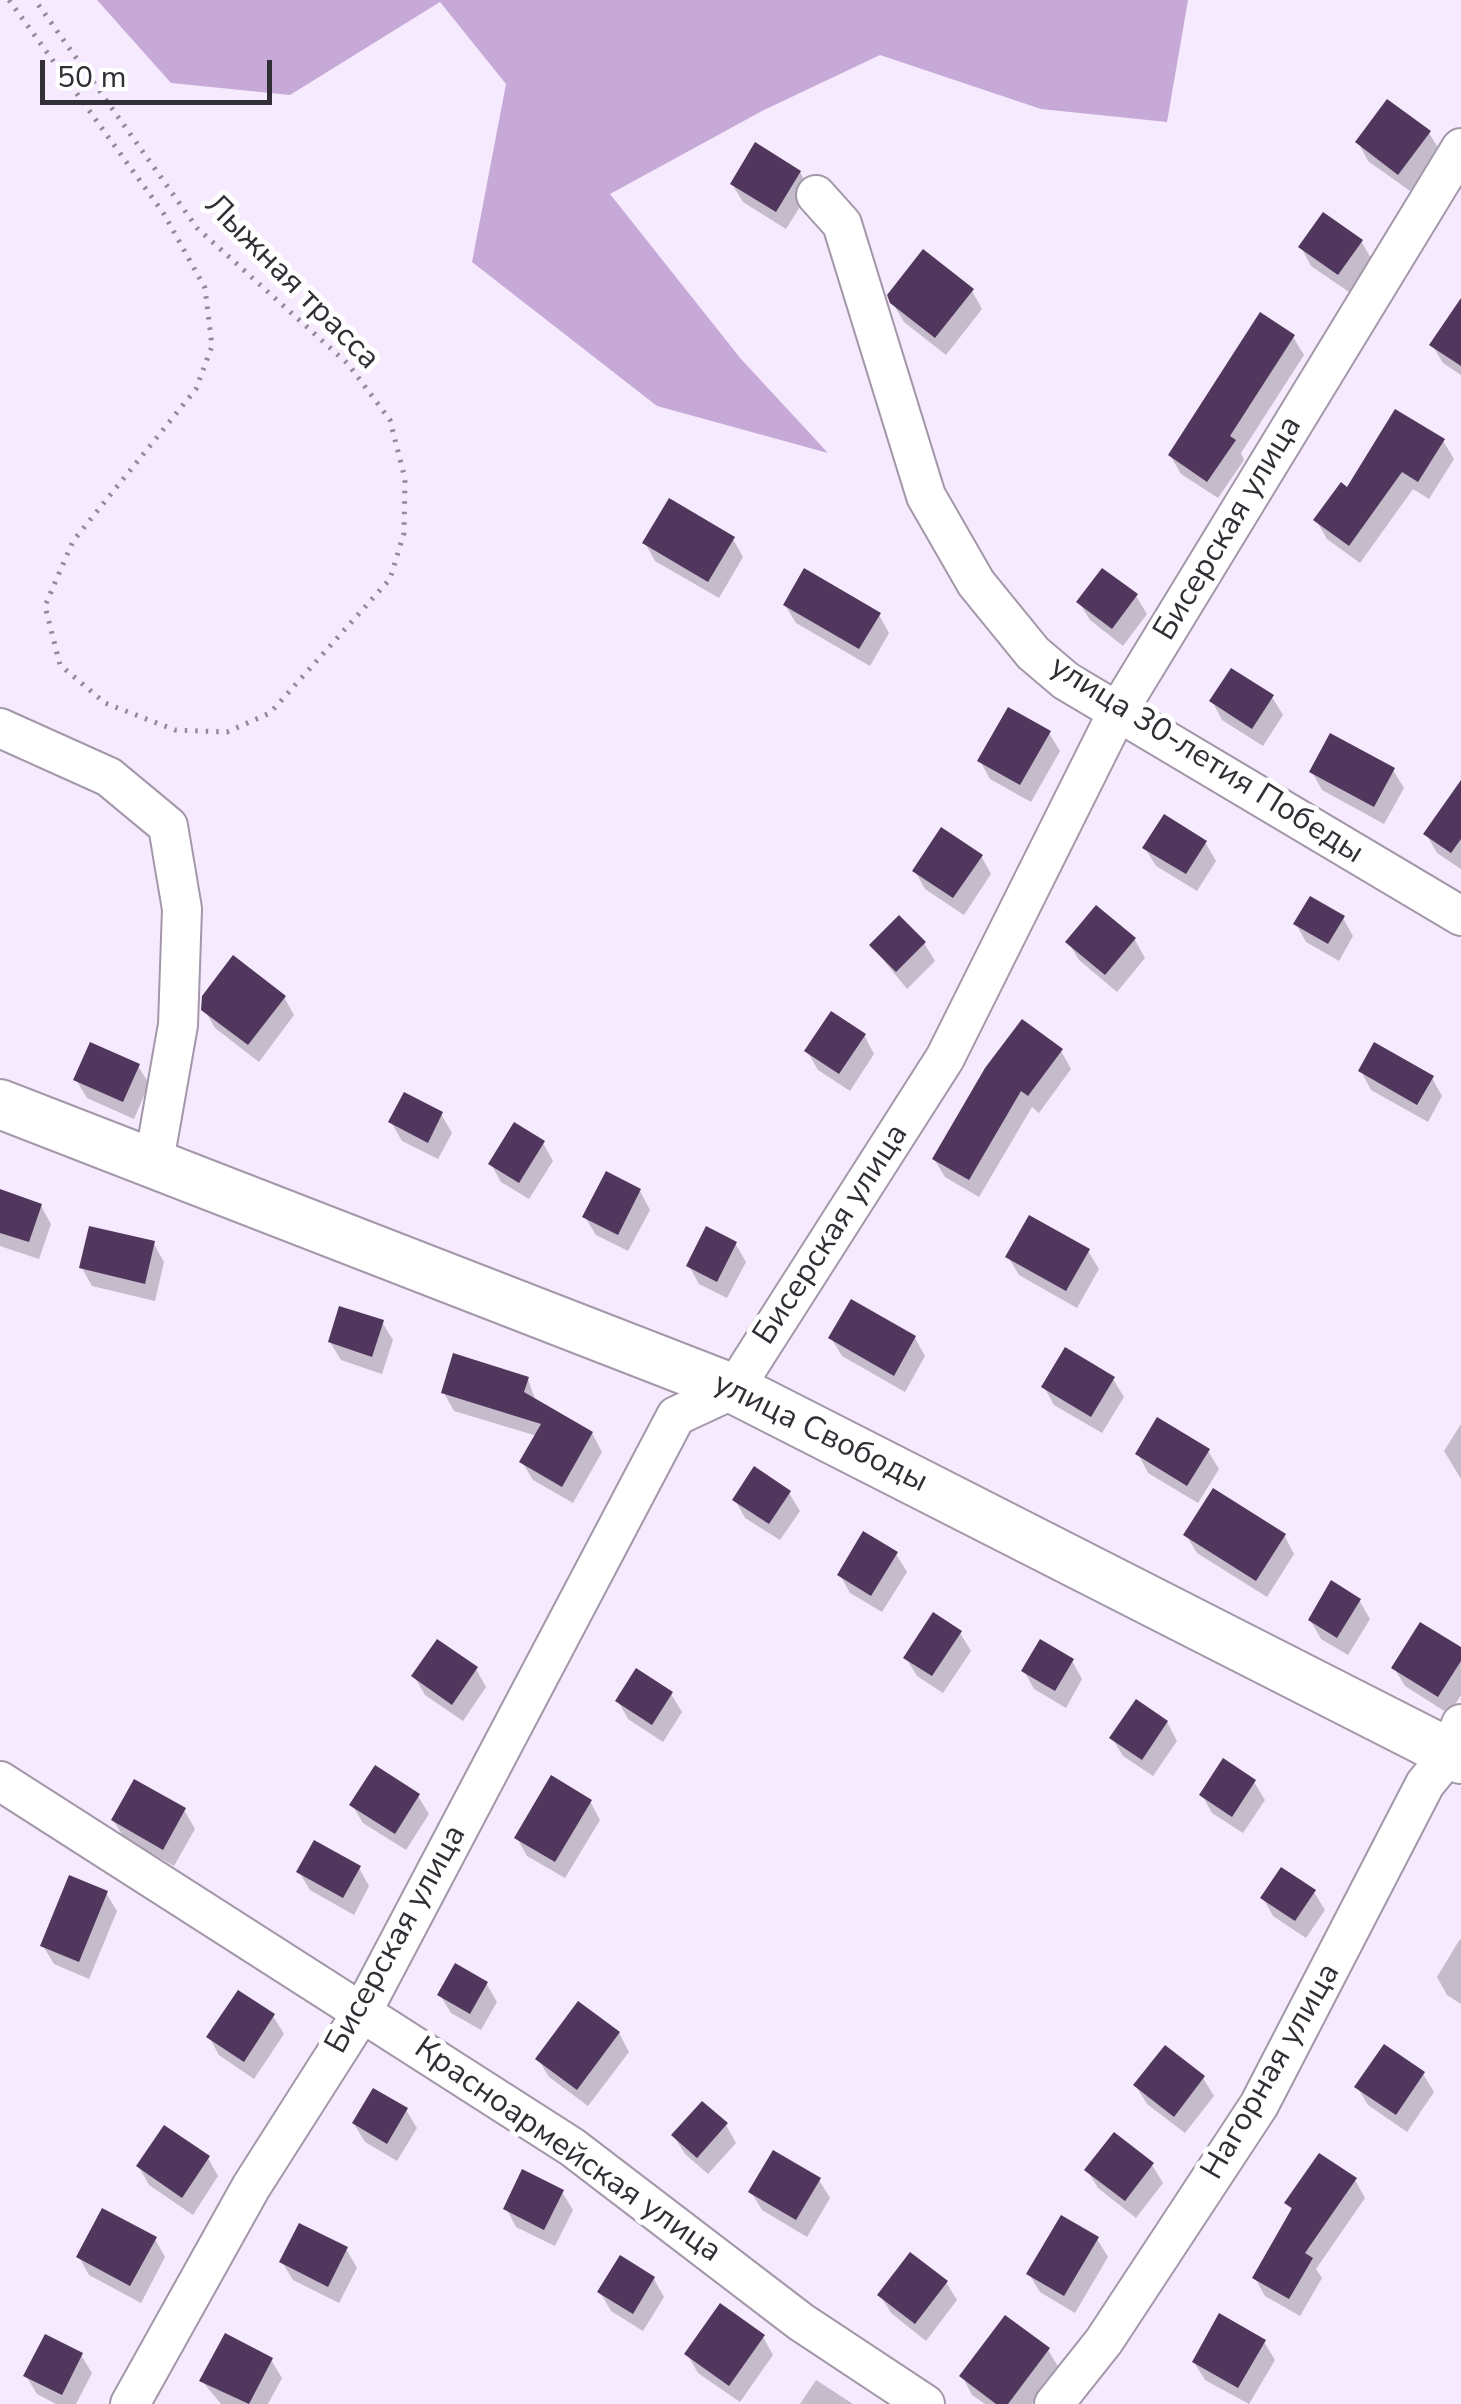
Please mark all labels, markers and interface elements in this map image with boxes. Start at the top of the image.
scale bar [45,40,278,102]
text: 50 m [57,57,126,98]
street label: Лыжная трасса [196,188,386,378]
street label: Бисерская улица [1147,410,1311,648]
street label: улица 30-летия Победы [1042,649,1370,873]
street label: Бисерская улица [746,1118,918,1352]
street label: улица Свободы [707,1366,933,1502]
street label: Бисерская улица [318,1819,476,2061]
street label: Нагорная улица [1195,1957,1349,2187]
street label: Красноармейская улица [406,2030,728,2272]

